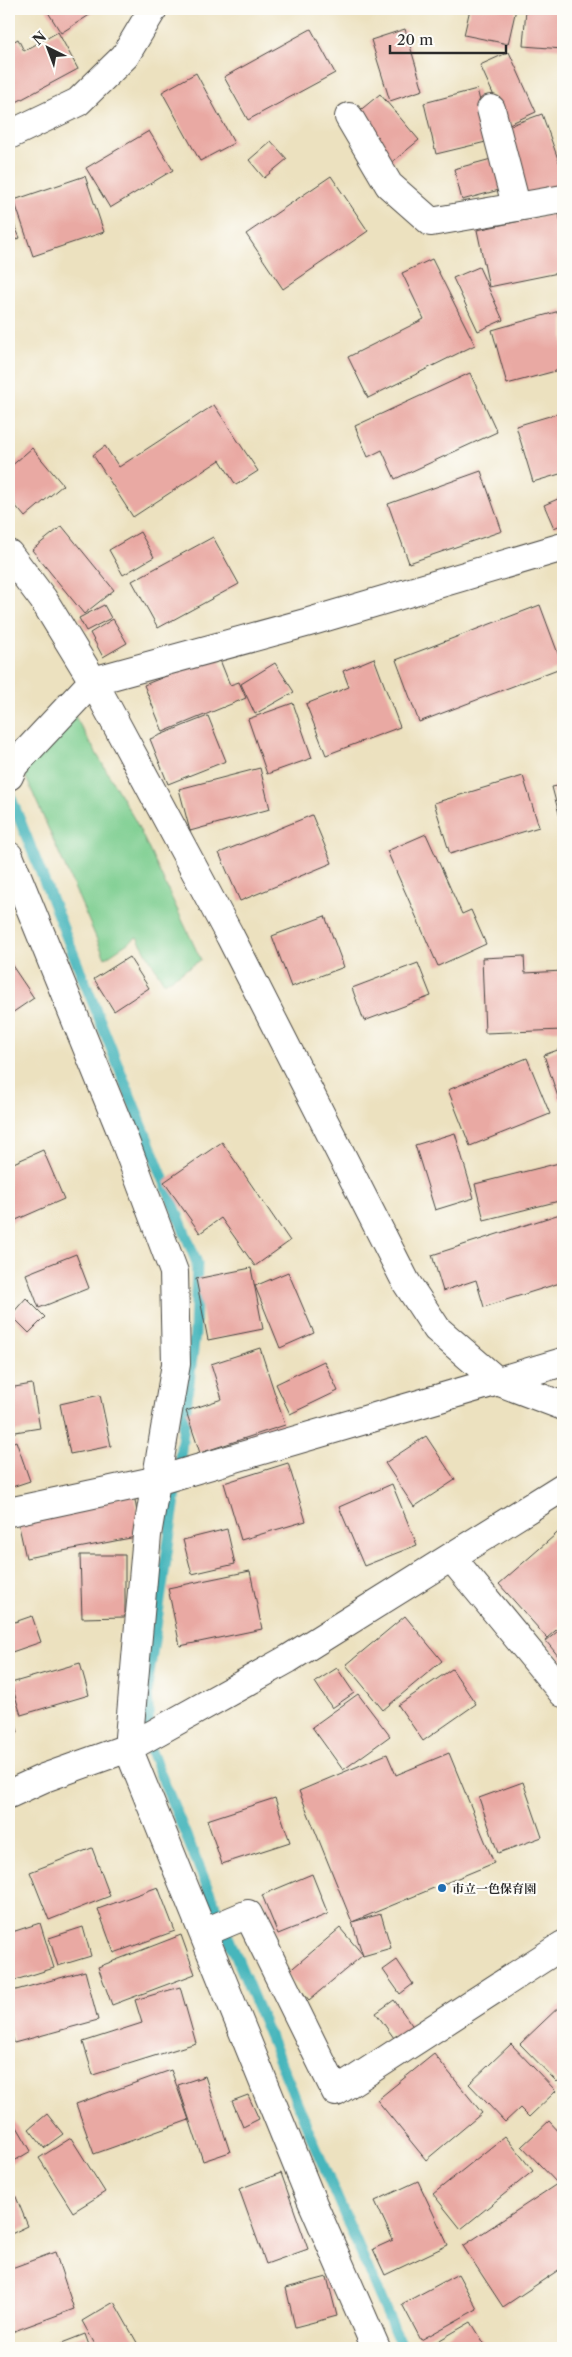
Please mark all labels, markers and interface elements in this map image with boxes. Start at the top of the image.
north arrow [22,22,72,72]
scale bar [390,22,506,54]
text: N [29,28,50,49]
text: 20 m [397,30,433,49]
place label: 市立一色保育園 [452,1881,536,1896]
marker: 市立一色保育園 [436,1882,448,1894]

